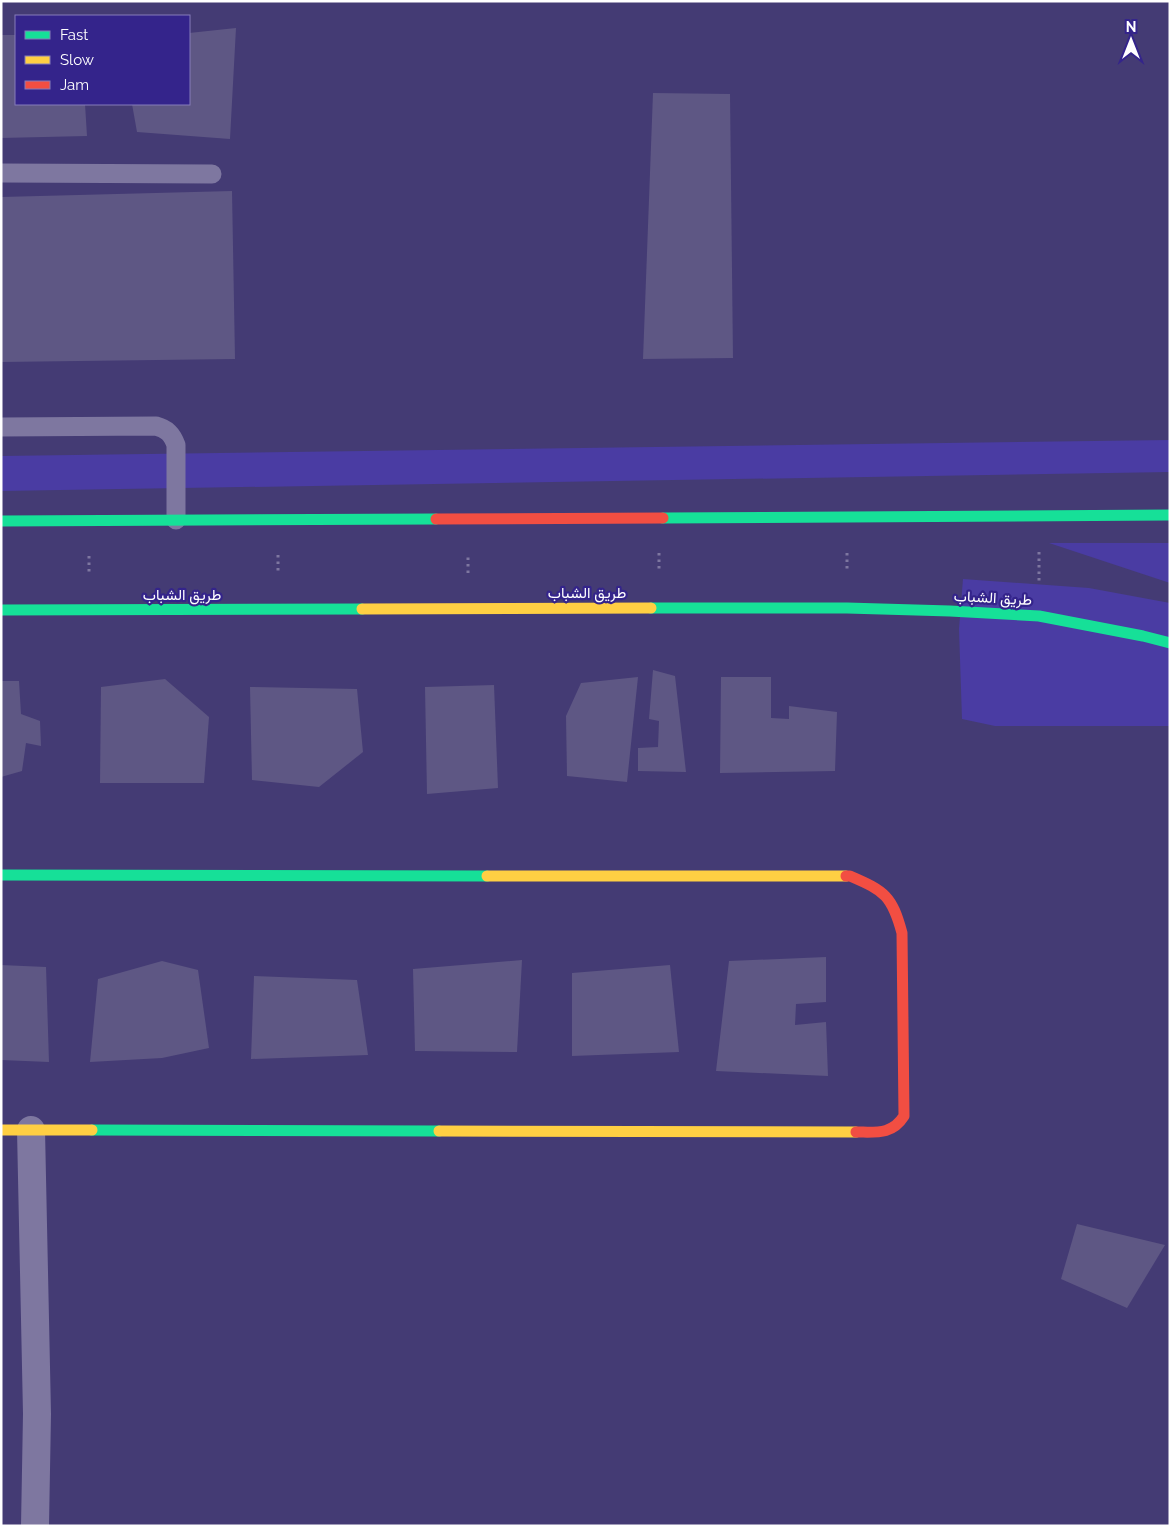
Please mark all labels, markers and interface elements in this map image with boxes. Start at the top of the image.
legend [15,15,190,105]
north arrow [1106,15,1156,65]
text: N [1126,19,1136,35]
text: Fast [60,26,88,44]
text: Slow [60,51,94,69]
text: Jam [60,76,89,94]
street label: طريق الشباب [548,584,626,603]
street label: طريق الشباب [143,586,221,605]
street label: طريق الشباب [953,587,1033,610]

